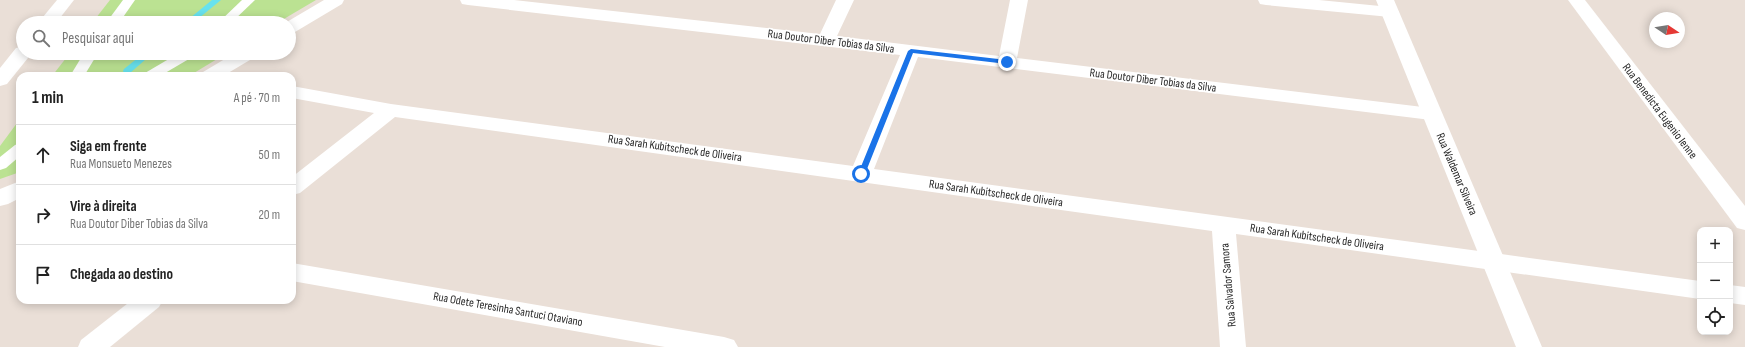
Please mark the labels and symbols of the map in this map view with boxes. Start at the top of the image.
north arrow [1649,12,1685,48]
street label: Rua Doutor Diber Tobias da Silva [767,26,895,57]
route end [998,53,1016,71]
street label: Rua Benedicta Eugenio Ienne [1619,61,1700,162]
street label: Rua Doutor Diber Tobias da Silva [1089,65,1217,96]
street label: Rua Waldemar Silveira [1432,131,1481,218]
street label: Rua Sarah Kubitscheck de Oliveira [607,132,743,165]
route start [852,165,870,183]
street label: Rua Sarah Kubitscheck de Oliveira [928,177,1064,210]
street label: Rua Sarah Kubitscheck de Oliveira [1249,221,1385,254]
street label: Rua Salvador Samora [1217,242,1240,327]
street label: Rua Odete Teresinha Santuci Otaviano [432,289,584,330]

